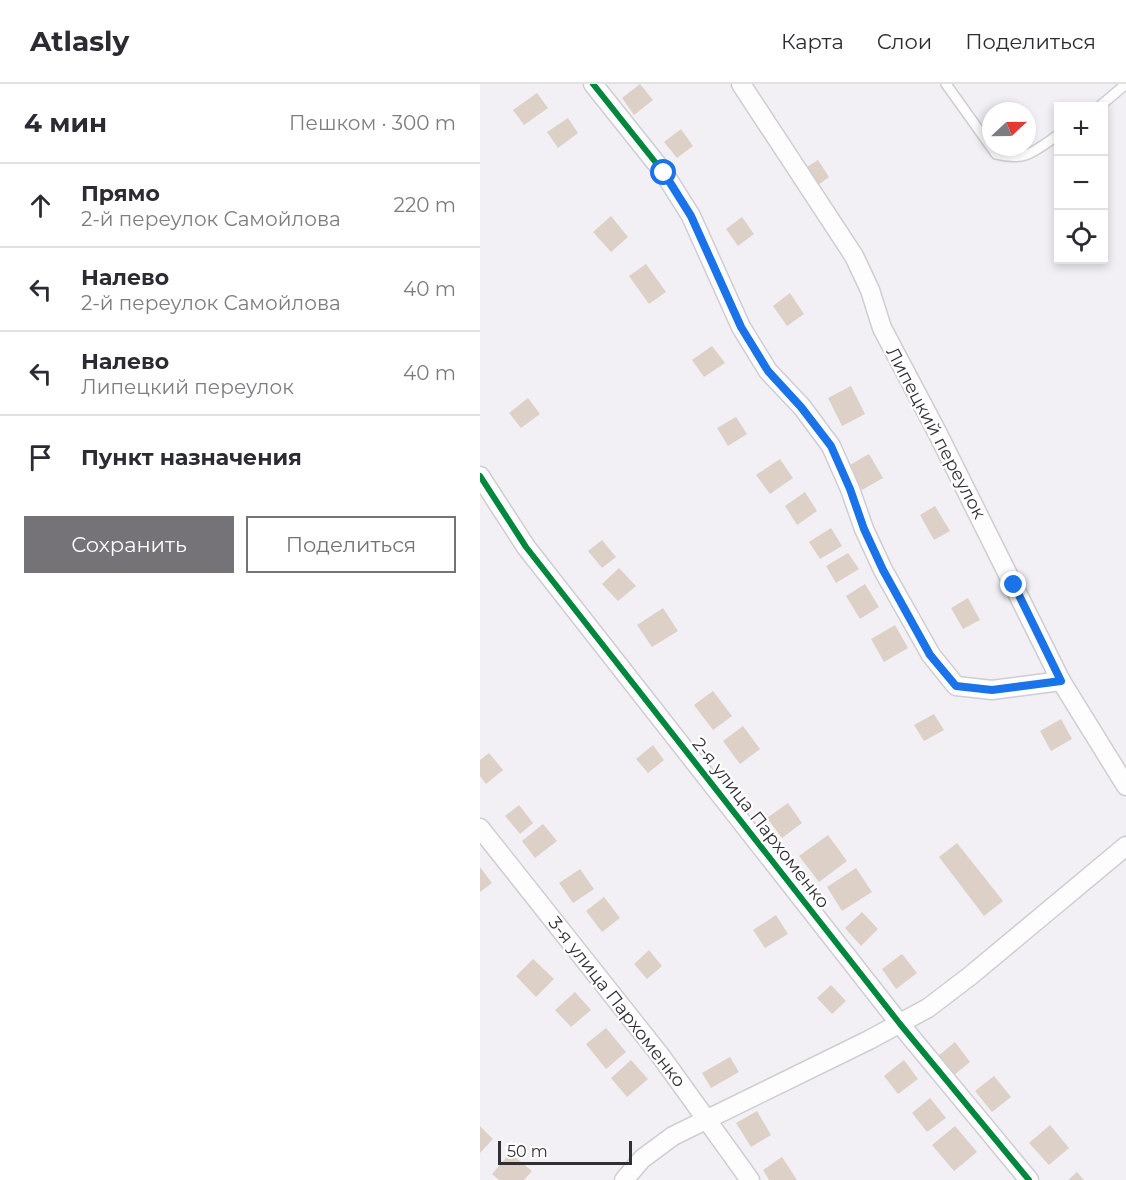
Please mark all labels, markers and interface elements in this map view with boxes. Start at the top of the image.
text: Atlasly [30,24,129,58]
text: Карта [781,29,844,54]
text: Слои [877,29,932,54]
text: Поделиться [965,29,1096,54]
north arrow [982,102,1036,156]
map controls [1054,102,1108,264]
button: + [1054,102,1108,156]
text: 4 мин [24,107,107,139]
text: Пешком · 300 m [289,111,456,135]
button: − [1054,156,1108,210]
route start [650,159,676,185]
text: Прямо [81,180,160,207]
icon: ahead [24,189,57,222]
text: 220 m [394,193,456,217]
text: 2-й переулок Самойлова [81,207,341,231]
button: locate [1054,210,1108,264]
text: Налево [81,264,169,291]
icon: left [24,273,57,306]
text: 40 m [403,277,456,301]
text: 2-й переулок Самойлова [81,291,341,315]
street label: Липецкий переулок [881,343,991,523]
text: Налево [81,348,169,375]
icon: left [24,357,57,390]
text: 40 m [403,361,456,385]
text: Липецкий переулок [81,375,294,399]
icon: arrive [24,441,57,474]
text: Пункт назначения [81,444,302,471]
button: Сохранить [24,516,234,573]
button: Поделиться [246,516,456,573]
route end [1000,571,1026,597]
street label: 2-я улица Пархоменко [688,733,834,913]
street label: 3-я улица Пархоменко [544,912,690,1092]
scale bar [498,1138,632,1166]
text: 50 m [507,1142,548,1161]

